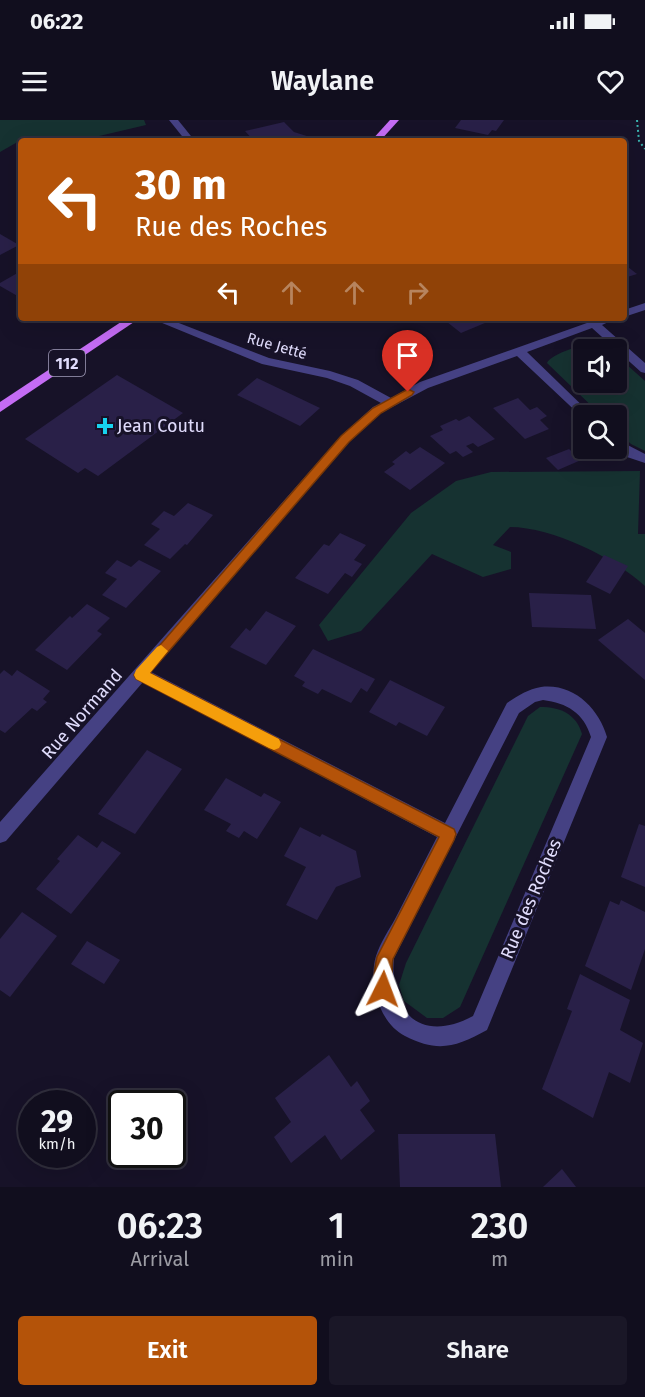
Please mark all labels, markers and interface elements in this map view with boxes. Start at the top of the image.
text: 06:22 [30,8,83,35]
icon: menu [18,65,51,98]
text: Waylane [271,65,374,97]
icon: heart [594,65,627,98]
text: 30 m [135,160,227,210]
icon: left [36,162,114,240]
text: Rue des Roches [135,211,327,243]
icon: left [212,276,245,309]
icon: ahead [275,276,308,309]
icon: ahead [338,276,371,309]
icon: right [401,276,434,309]
street label: Rue Jetté [245,329,309,363]
pin [382,330,433,392]
icon: arrive [391,339,424,372]
map controls [573,339,627,459]
button: sound [573,339,627,393]
road number: 112 [49,350,85,376]
button: search [573,405,627,459]
place label: Jean Coutu [117,415,205,437]
marker: Jean Coutu [98,419,112,433]
street label: Rue Normand [37,664,127,764]
street label: Rue des Roches [496,836,566,962]
position arrow [351,957,415,1021]
speed limit sign: 30 [108,1090,186,1168]
text: 29 [41,1104,73,1140]
text: km/h [38,1135,76,1153]
text: 06:23 [117,1204,203,1248]
text: 1 [329,1204,345,1248]
text: 230 [471,1204,528,1248]
text: Arrival [130,1247,189,1271]
text: min [320,1247,354,1271]
text: m [491,1247,508,1271]
button: Exit [18,1316,317,1385]
button: Share [329,1316,627,1385]

